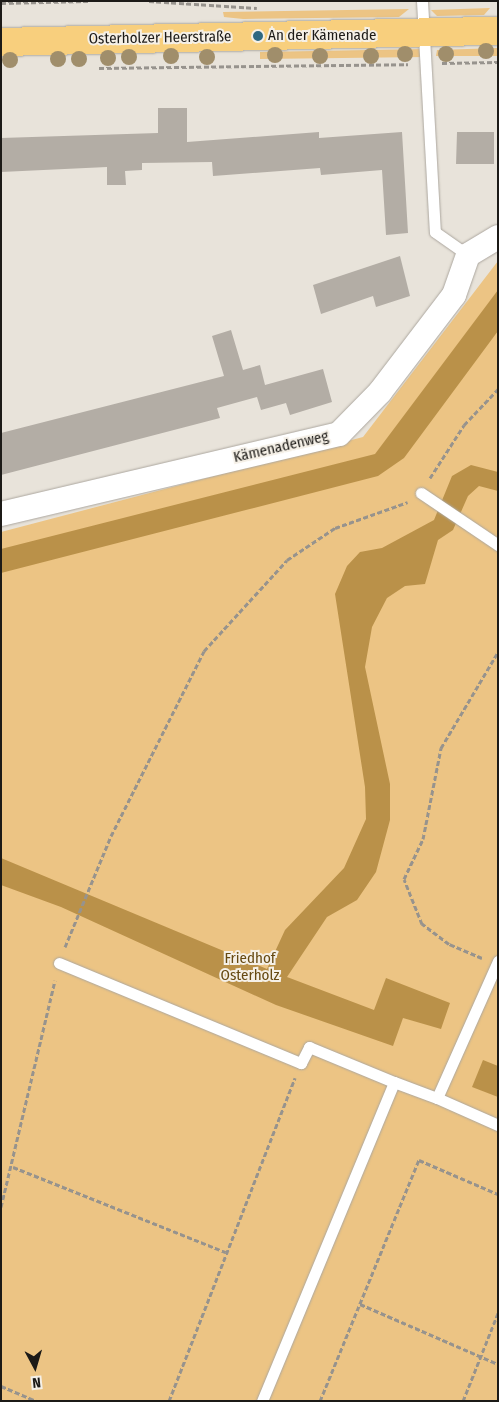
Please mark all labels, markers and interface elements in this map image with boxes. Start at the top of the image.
place label: An der Kämenade [268,27,376,45]
street label: Osterholzer Heerstraße [88,28,232,48]
marker: An der Kämenade [252,30,264,42]
street label: Kämenadenweg [232,427,330,467]
park label: Friedhof Osterholz [221,949,279,984]
north arrow [10,1342,60,1392]
text: N [32,1374,42,1391]

